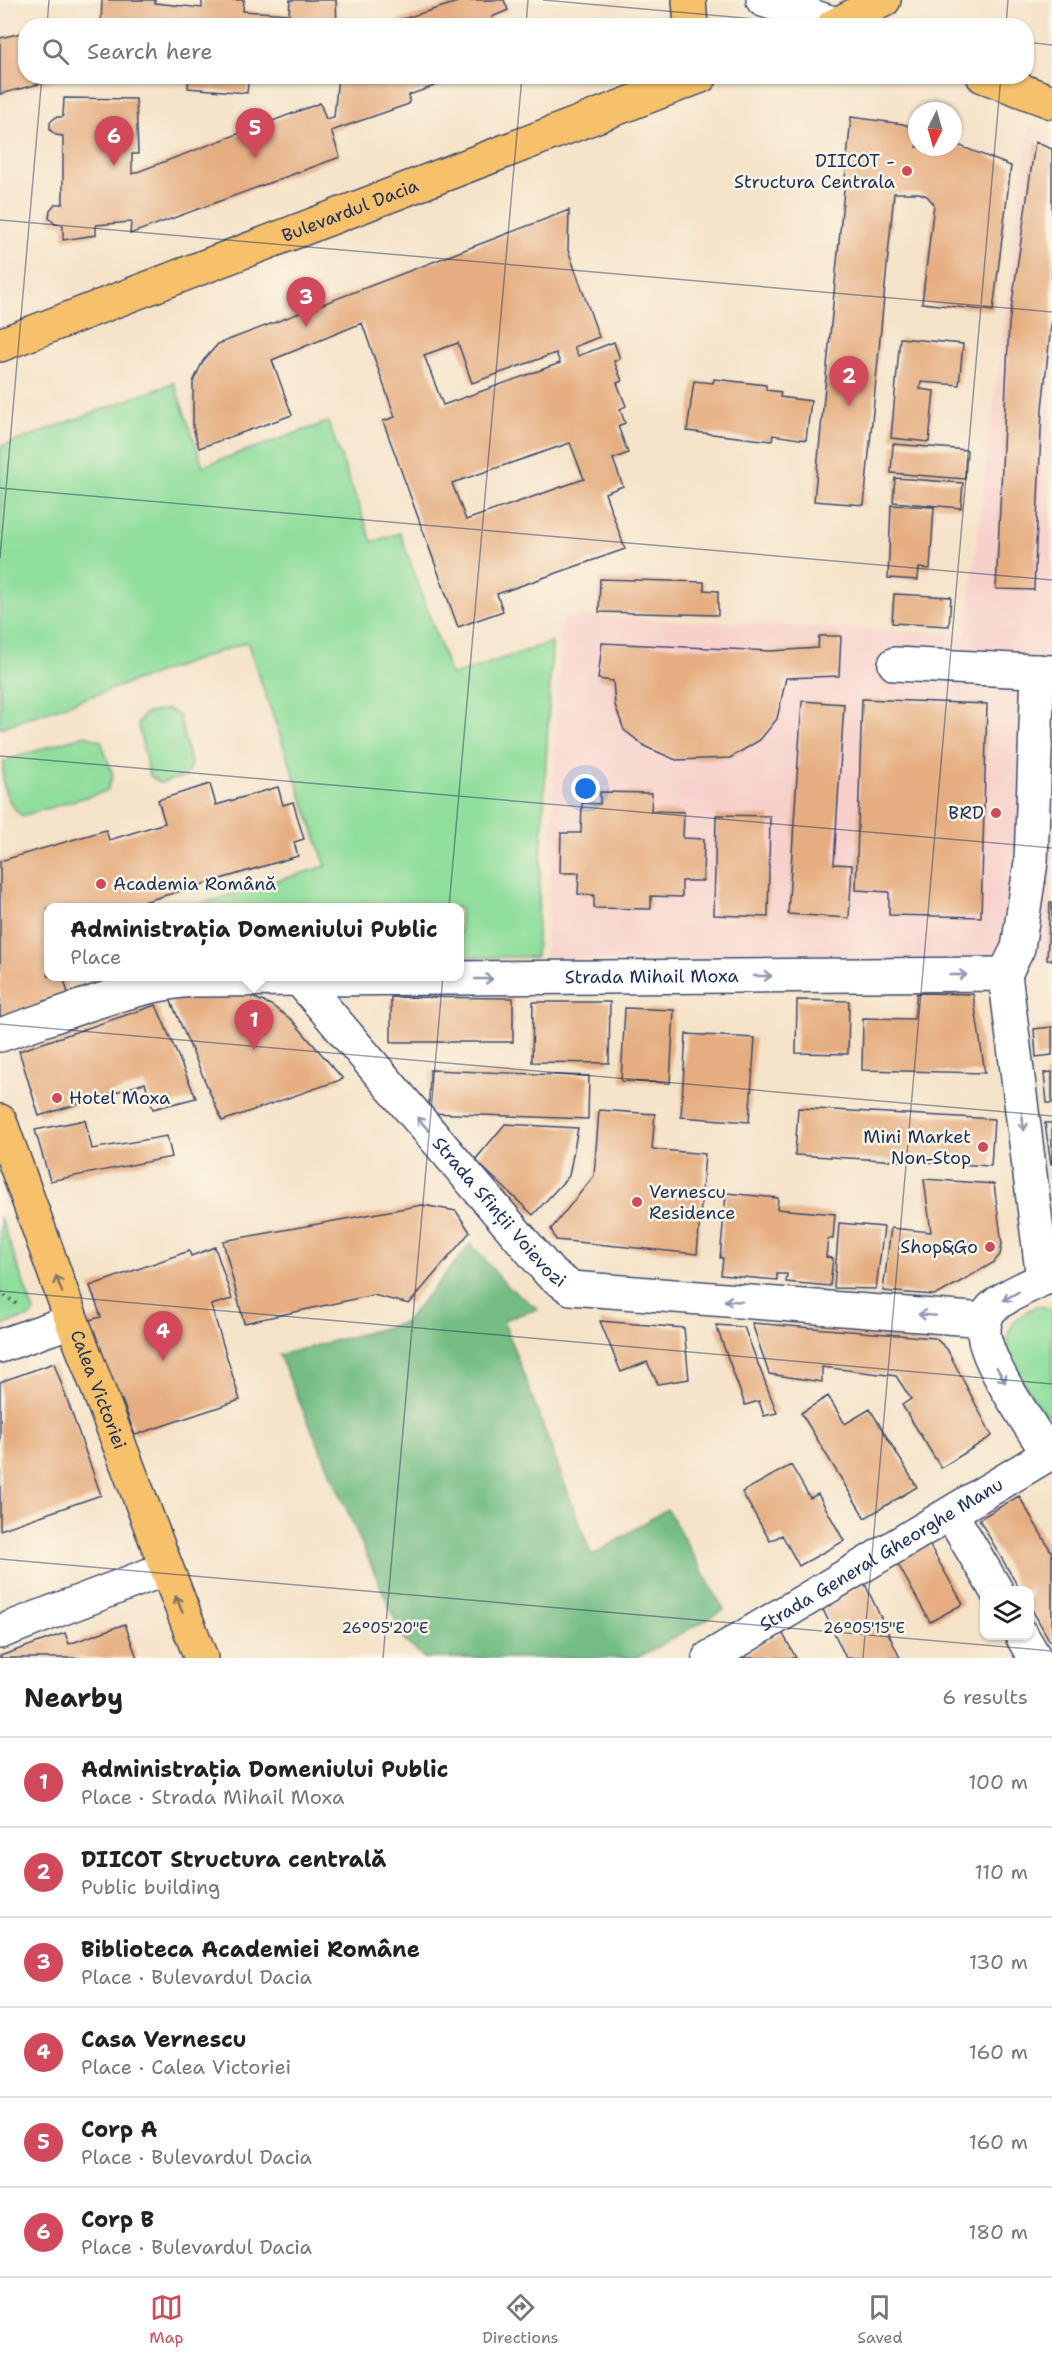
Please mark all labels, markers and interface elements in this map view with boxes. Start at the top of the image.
search box [18,18,1034,84]
icon: search [39,35,72,68]
text: Search here [87,37,213,66]
north arrow [908,102,962,156]
pin: 5 [236,108,274,158]
pin: 6 [94,116,134,166]
place label: DIICOT - Structura Centrala [734,149,895,194]
marker: DIICOT - Structura Centrala [900,164,914,178]
street label: Bulevardul Dacia [278,174,422,248]
pin: 3 [286,278,326,327]
pin: 2 [830,356,868,406]
your location [571,774,600,803]
place label: BRD [948,801,984,825]
marker: BRD [989,806,1003,820]
place label: Academia Română [113,872,276,896]
marker: Academia Română [94,877,108,891]
popup [44,903,464,981]
text: Administrația Domeniului Public [70,915,438,944]
text: Place [70,944,121,970]
street label: Strada Mihail Moxa [565,964,739,989]
one-way arrow [948,969,968,981]
one-way arrow [753,970,773,982]
one-way arrow [474,973,494,985]
pin: 1 [234,1000,274,1050]
place label: Hotel Moxa [69,1086,170,1110]
marker: Hotel Moxa [50,1091,64,1105]
one-way arrow [1018,1111,1029,1131]
one-way arrow [416,1117,430,1132]
place label: Mini Market Non-Stop [863,1125,971,1170]
street label: Strada Sfinții Voievozi [427,1132,571,1293]
marker: Mini Market Non-Stop [976,1140,990,1154]
place label: Vernescu Residence [649,1180,735,1225]
marker: Vernescu Residence [630,1195,644,1209]
place label: Shop&Go [900,1235,978,1259]
marker: Shop&Go [983,1240,997,1254]
one-way arrow [52,1275,63,1293]
one-way arrow [1003,1291,1021,1302]
one-way arrow [723,1295,743,1306]
one-way arrow [918,1309,938,1320]
pin: 4 [144,1312,182,1361]
street label: Calea Victoriei [65,1326,132,1453]
one-way arrow [996,1365,1007,1383]
street label: Strada General Gheorghe Manu [755,1472,1008,1637]
map controls [980,1586,1034,1640]
button: layers [980,1586,1034,1640]
one-way arrow [173,1595,184,1613]
text: 26°05'20"E [342,1618,428,1638]
text: 26°05'15"E [823,1618,905,1638]
text: Nearby [24,1680,123,1715]
text: 6 results [942,1684,1028,1710]
text: Administrația Domeniului Public [81,1755,448,1784]
text: 1 [39,1769,48,1795]
text: 100 m [968,1769,1028,1795]
text: Place · Strada Mihail Moxa [81,1784,344,1810]
text: DIICOT Structura centrală [81,1845,386,1874]
text: 2 [37,1859,51,1885]
text: 110 m [974,1859,1028,1885]
text: Public building [81,1874,220,1900]
text: Biblioteca Academiei Române [81,1935,420,1964]
text: 3 [37,1949,51,1975]
text: 130 m [969,1949,1028,1975]
text: Place · Bulevardul Dacia [81,1964,312,1990]
text: Casa Vernescu [81,2025,246,2054]
text: 4 [37,2039,51,2065]
text: 160 m [969,2039,1028,2065]
text: Place · Calea Victoriei [81,2054,291,2080]
text: Corp A [81,2115,158,2144]
text: 5 [37,2129,50,2155]
text: 160 m [969,2129,1028,2155]
text: Place · Bulevardul Dacia [81,2144,312,2170]
text: Corp B [81,2205,154,2234]
text: 6 [37,2219,51,2245]
text: 180 m [968,2219,1028,2245]
text: Place · Bulevardul Dacia [81,2234,312,2260]
tab: Map [149,2291,184,2348]
tab: Directions [482,2291,559,2348]
tab: Saved [857,2291,903,2348]

